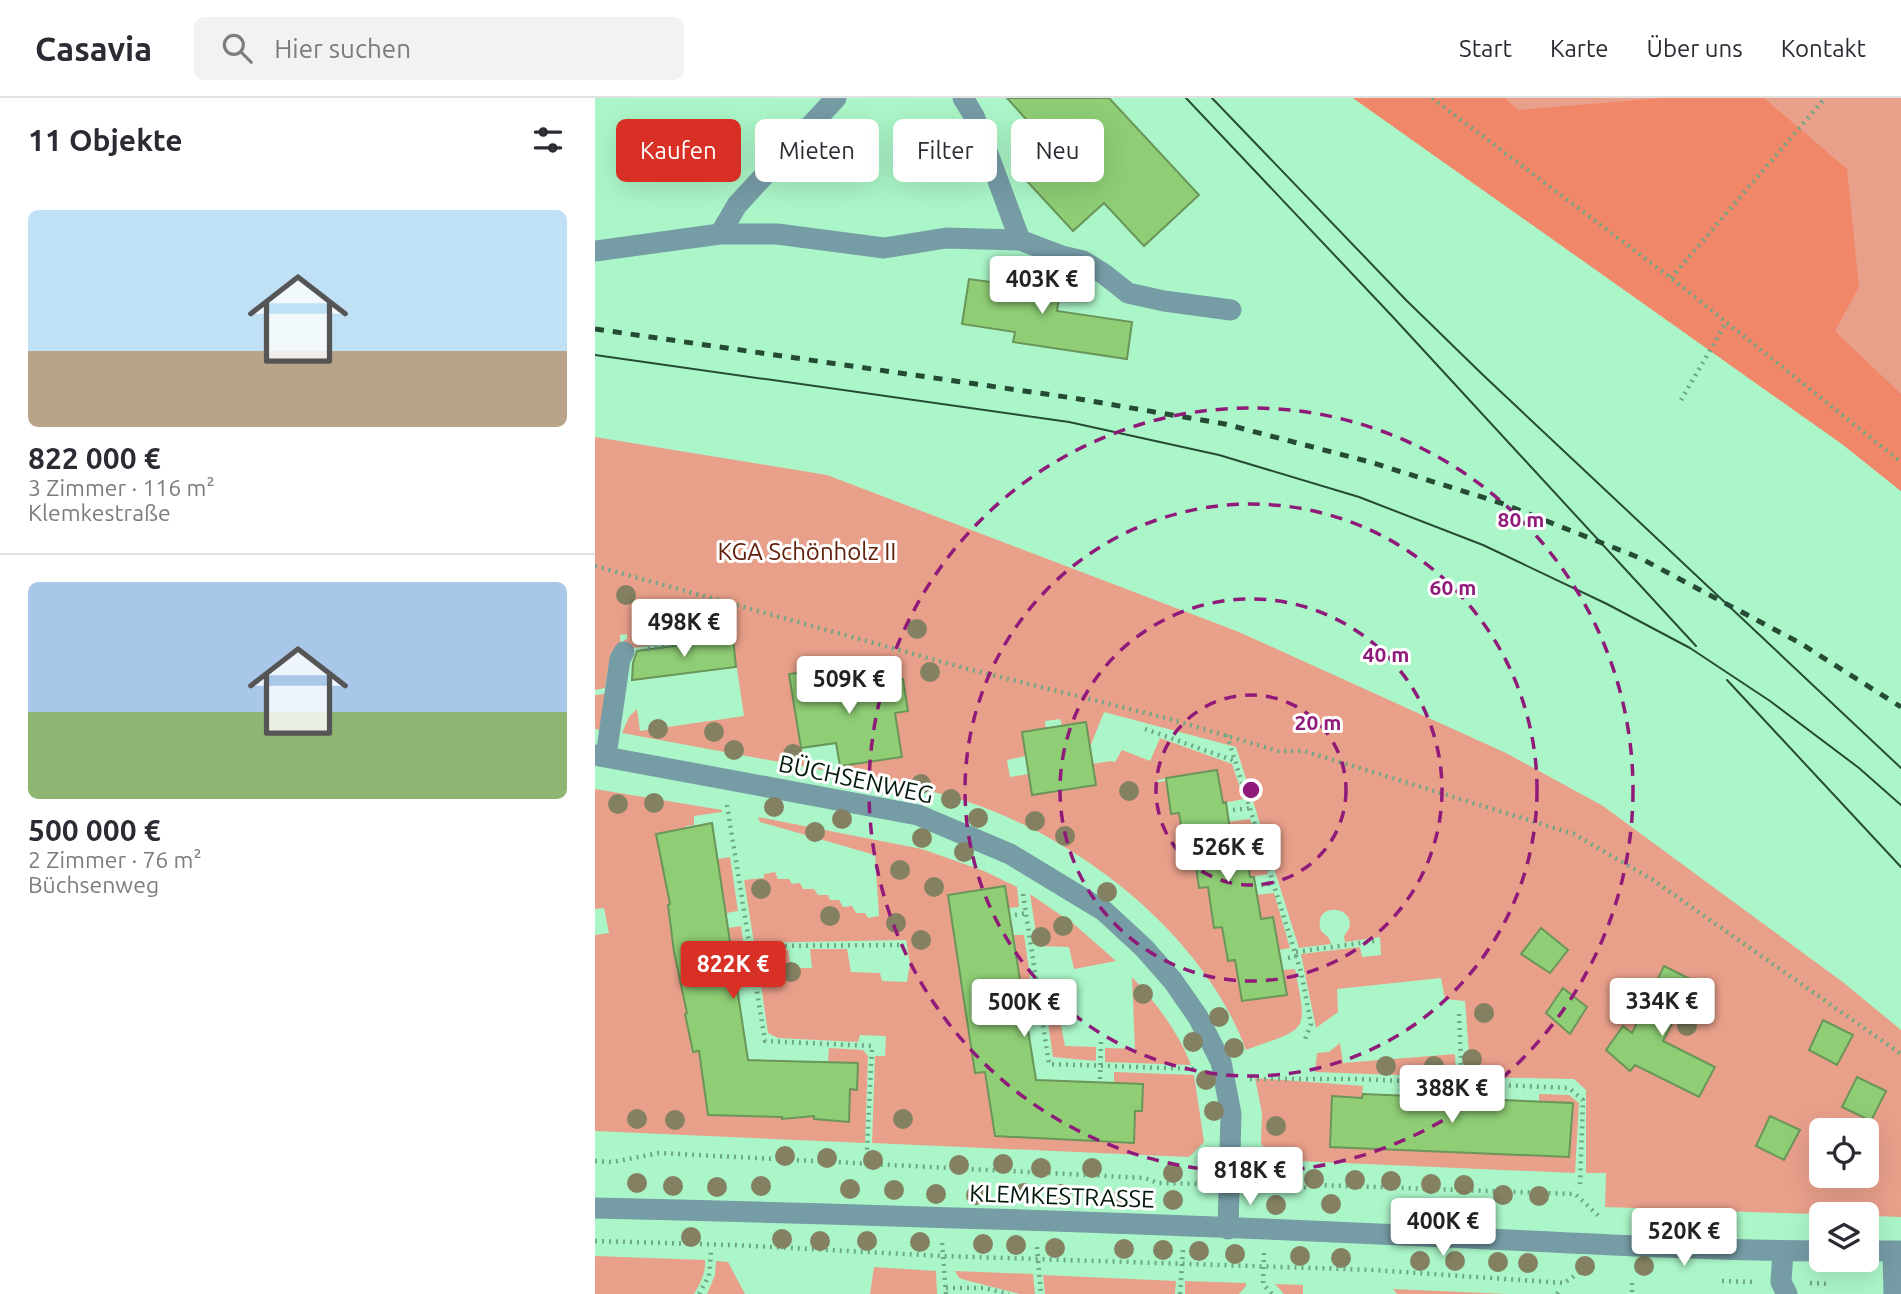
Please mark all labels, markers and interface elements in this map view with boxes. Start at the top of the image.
search box [194,17,684,80]
icon: search [218,29,256,67]
text: Casavia [35,30,152,67]
text: Hier suchen [274,34,411,63]
text: Start [1459,35,1512,62]
text: Karte [1550,35,1609,62]
text: Über uns [1647,35,1743,62]
text: Kontakt [1781,35,1866,62]
chip: Kaufen [616,119,741,182]
chip: Mieten [755,119,879,182]
chip: Filter [893,119,997,182]
chip: Neu [1011,119,1104,182]
icon: filters [529,121,567,159]
text: 11 Objekte [28,123,183,157]
icon: home [235,256,361,382]
pin: 403K € [985,256,1099,316]
text: 403K € [1006,266,1078,291]
text: 822 000 € [28,441,161,475]
text: 3 Zimmer · 116 m² [28,475,215,500]
text: Klemkestraße [28,500,171,525]
text: 80 m [1498,507,1544,531]
park label: KGA Schönholz II [717,538,897,565]
text: 60 m [1430,575,1476,599]
pin: 498K € [627,600,741,659]
text: 498K € [648,609,720,634]
icon: home [235,628,361,754]
text: 40 m [1363,642,1409,666]
pin: 509K € [792,656,906,716]
text: 509K € [813,666,885,691]
text: 20 m [1295,710,1341,734]
street label: BÜCHSENWEG [776,749,936,809]
centre of rings [1239,778,1263,802]
text: 500 000 € [28,813,161,847]
pin: 526K € [1171,824,1285,884]
text: 526K € [1192,834,1264,859]
text: 2 Zimmer · 76 m² [28,847,202,872]
text: Büchsenweg [28,872,159,897]
pin: 822K € [676,942,790,1001]
text: 822K € [697,951,769,976]
pin: 334K € [1605,978,1719,1038]
pin: 500K € [967,979,1081,1039]
text: 334K € [1626,988,1698,1013]
text: 500K € [988,989,1060,1014]
pin: 388K € [1395,1066,1509,1125]
text: 388K € [1416,1075,1488,1100]
map controls [1809,1118,1879,1272]
button: locate [1809,1118,1879,1188]
pin: 818K € [1193,1148,1307,1207]
text: 818K € [1214,1157,1286,1182]
street label: KLEMKESTRASSE [969,1179,1155,1213]
pin: 400K € [1386,1198,1500,1258]
button: layers [1809,1202,1879,1272]
text: 400K € [1407,1208,1479,1233]
pin: 520K € [1627,1208,1741,1268]
text: 520K € [1648,1218,1720,1243]

